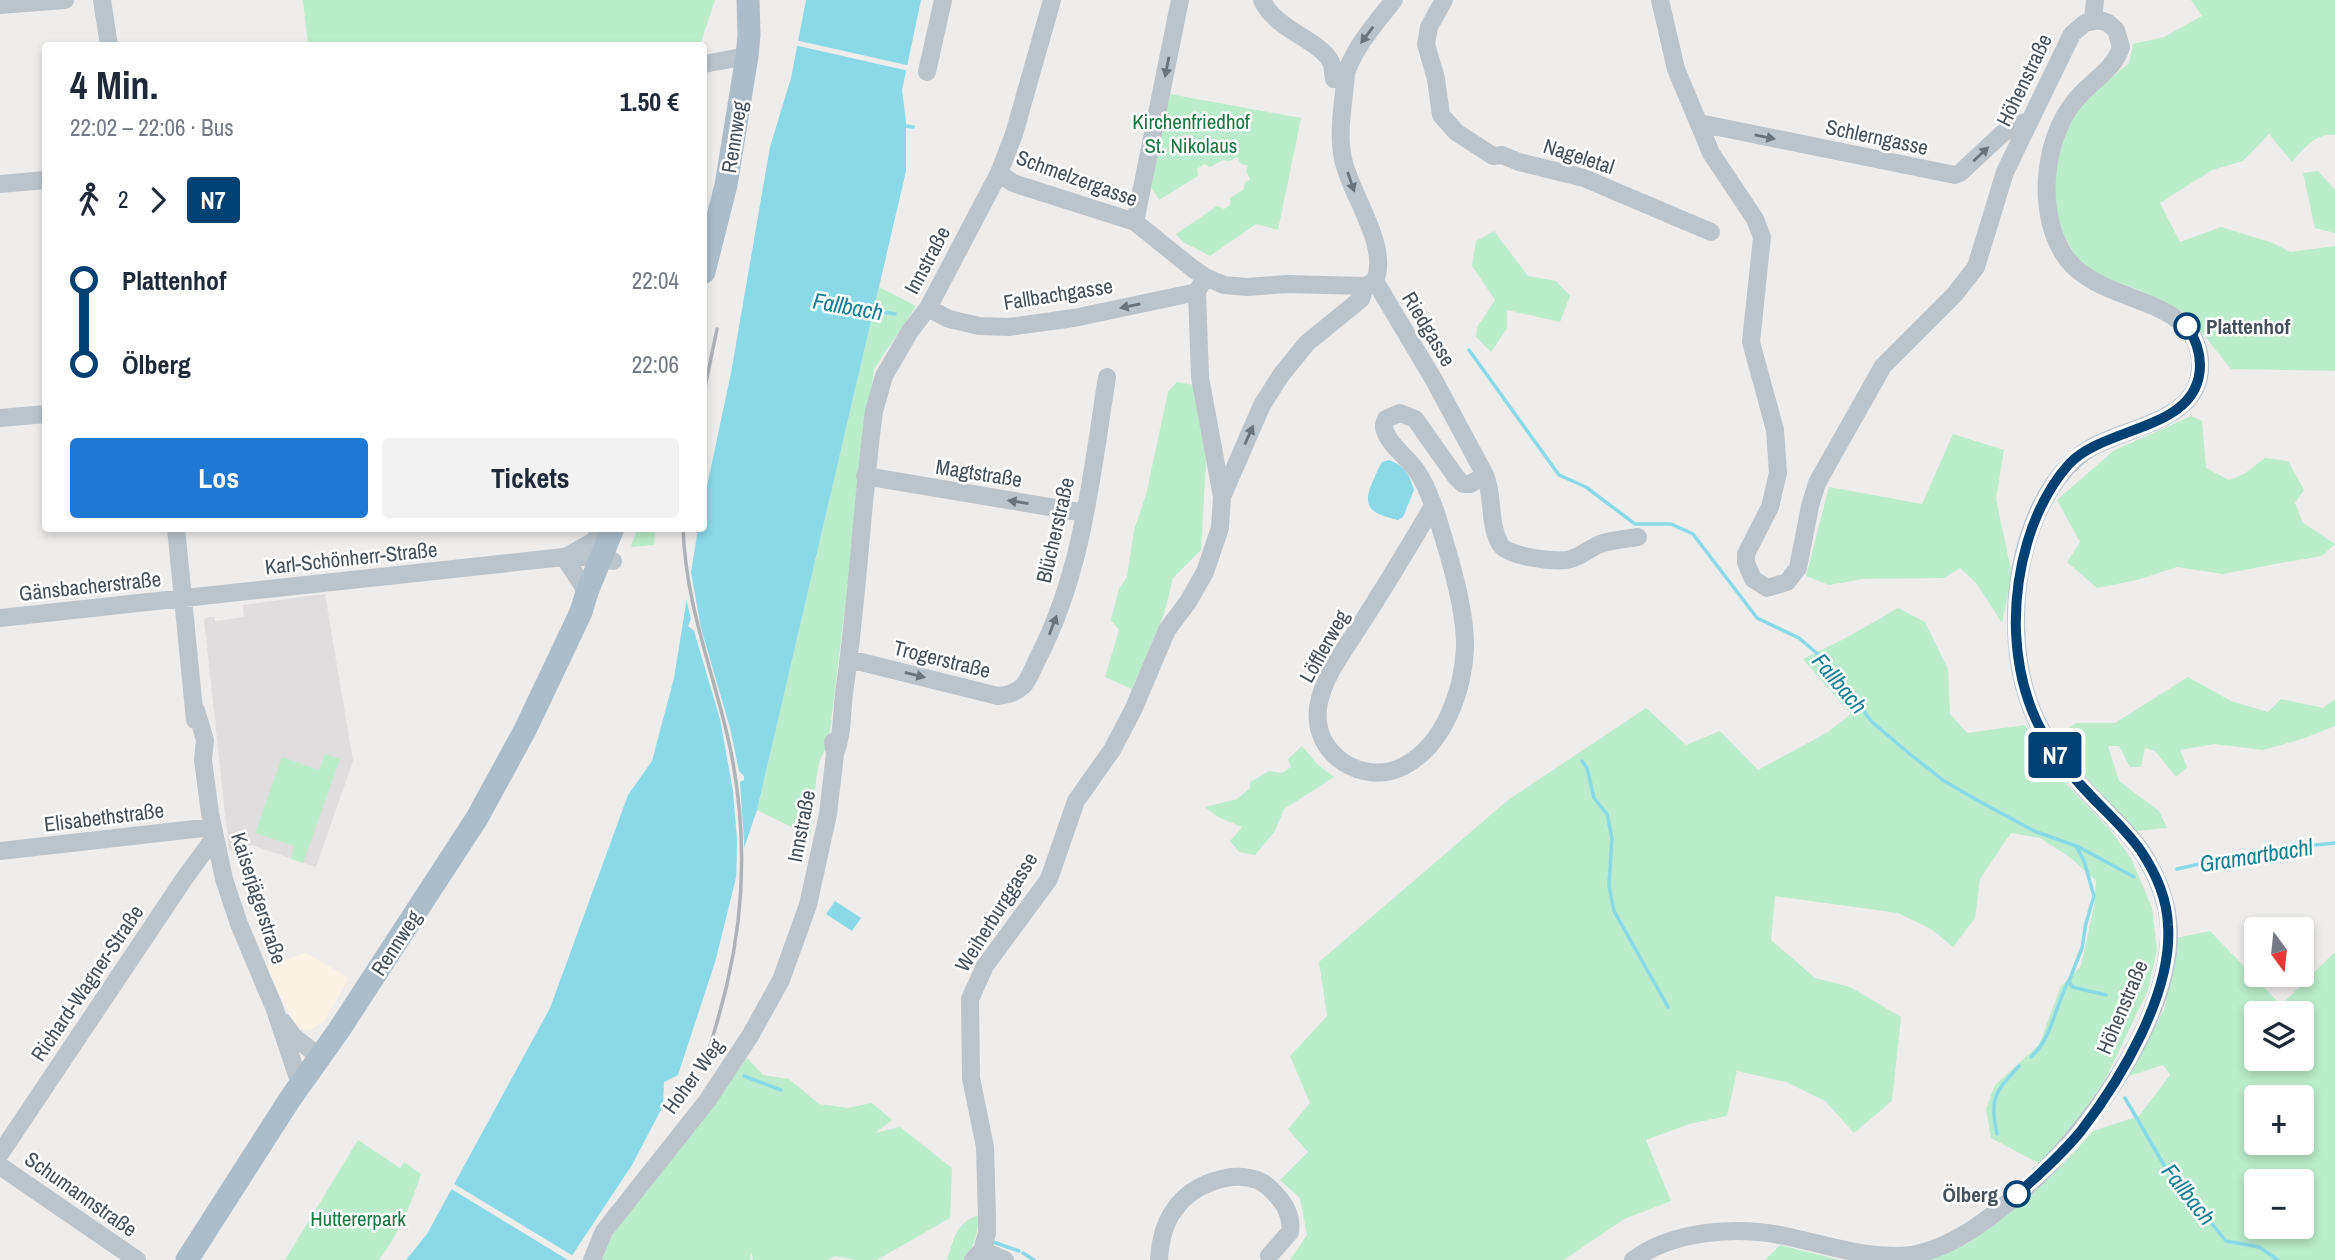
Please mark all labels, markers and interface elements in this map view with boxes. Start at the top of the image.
one-way arrow [1360,25,1375,43]
street label: Höhenstraße [1989,29,2059,131]
one-way arrow [1161,56,1172,78]
text: 4 Min. [70,60,158,111]
text: 1.50 € [620,84,679,119]
street label: Rennweg [714,98,754,175]
park label: Kirchenfriedhof St. Nikolaus [1132,107,1250,160]
text: 22:02 – 22:06 · Bus [70,112,234,143]
street label: Schlerngasse [1823,112,1931,162]
street label: Nageletal [1540,131,1618,181]
one-way arrow [1754,131,1776,142]
street label: Schmelzergasse [1012,143,1142,213]
one-way arrow [1972,146,1989,162]
one-way arrow [1346,172,1357,193]
icon: walk [70,181,108,219]
icon: forward [139,181,177,219]
text: 2 [118,184,129,215]
text: N7 [201,184,226,216]
street label: Innstraße [897,221,957,299]
text: Plattenhof [122,263,226,298]
text: 22:04 [632,265,679,296]
street label: Fallbachgasse [1001,271,1115,317]
water label: Fallbach [811,285,885,327]
street label: Riedgasse [1395,286,1463,372]
one-way arrow [1119,301,1141,312]
place label: Plattenhof [2206,312,2290,341]
marker: Plattenhof [2174,313,2200,339]
text: Ölberg [122,347,191,382]
text: 22:06 [632,349,679,380]
one-way arrow [1244,424,1255,445]
button: Los [70,438,368,518]
button: Tickets [382,438,679,518]
street label: Magtstraße [934,452,1024,494]
street label: Blücherstraße [1029,475,1081,585]
one-way arrow [1007,496,1029,507]
street label: Karl-Schönherr-Straße [263,535,439,581]
street label: Gänsbacherstraße [18,564,162,608]
street label: Löfflerweg [1292,604,1356,688]
one-way arrow [1048,614,1059,635]
street label: Trogerstraße [891,633,993,685]
water label: Fallbach [1805,646,1875,720]
one-way arrow [904,670,926,681]
line badge: N7 [2024,732,2086,778]
text: N7 [2042,739,2068,771]
street label: Innstraße [780,788,822,864]
street label: Elisabethstraße [42,795,166,839]
street label: Kaiserjägerstraße [224,828,294,968]
water label: Gramartbachl [2197,831,2316,879]
street label: Weiherburggasse [948,847,1044,977]
street label: Richard-Wagner-Straße [24,899,150,1067]
street label: Rennweg [364,904,428,981]
north arrow [2244,917,2314,987]
map controls [2244,917,2314,1239]
street label: Höhenstraße [2089,956,2155,1058]
button: layers [2244,1001,2314,1071]
street label: Hoher Weg [656,1032,730,1120]
button: + [2244,1085,2314,1155]
street label: Schumannstraße [19,1145,143,1243]
water label: Fallbach [2155,1157,2223,1231]
button: − [2244,1169,2314,1239]
place label: Ölberg [1942,1180,1998,1209]
marker: Ölberg [2004,1181,2030,1207]
park label: Huttererpark [310,1204,406,1233]

